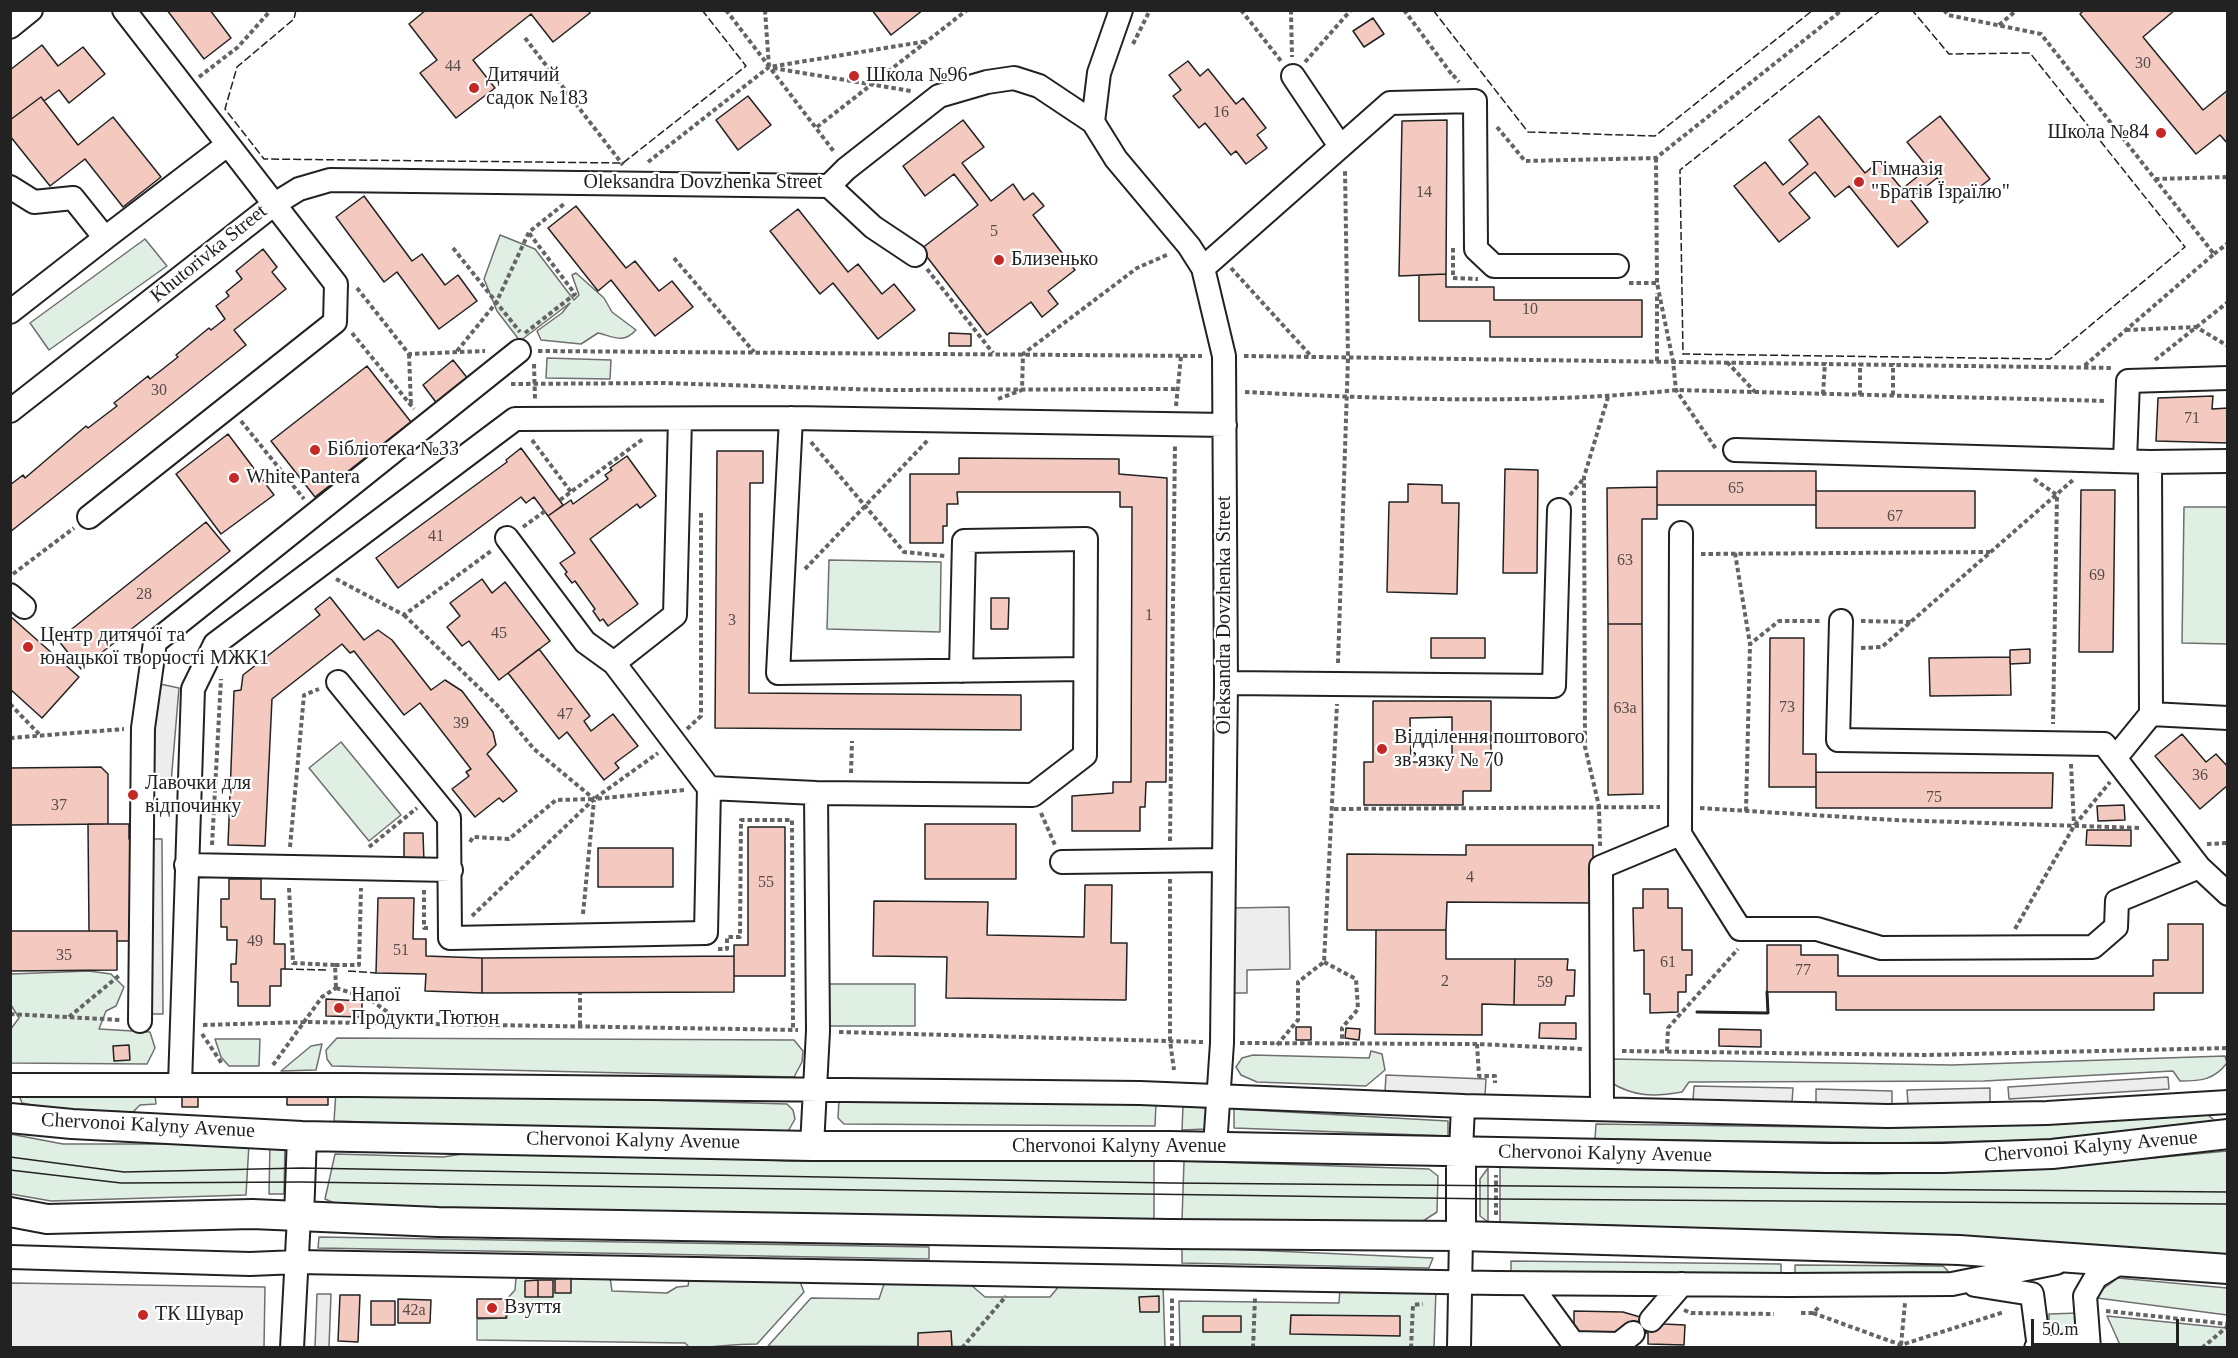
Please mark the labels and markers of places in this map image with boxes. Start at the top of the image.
place label: Дитячий садок №183 [486,64,588,111]
place label: Школа №96 [866,64,968,88]
marker: Школа №96 [847,69,861,83]
marker: Дитячий садок №183 [467,81,481,95]
place label: Школа №84 [2047,121,2149,145]
marker: Школа №84 [2154,126,2168,140]
place label: Гімназія "Братів Їзраїлю" [1871,158,2010,205]
marker: Гімназія "Братів Їзраїлю" [1852,175,1866,189]
place label: Близенько [1011,248,1098,272]
marker: Близенько [992,253,1006,267]
place label: Бібліотека №33 [327,438,459,462]
marker: Бібліотека №33 [308,443,322,457]
place label: White Pantera [246,466,360,490]
marker: White Pantera [227,471,241,485]
place label: Центр дитячої та юнацької творчості МЖК1 [40,624,269,671]
marker: Центр дитячої та юнацької творчості МЖК1 [21,640,35,654]
place label: Відділення поштового зв’язку № 70 [1394,726,1585,773]
marker: Відділення поштового зв’язку № 70 [1375,742,1389,756]
place label: Лавочки для відпочинку [145,772,251,819]
marker: Лавочки для відпочинку [126,788,140,802]
place label: Напої Продукти Тютюн [351,984,499,1031]
marker: Напої Продукти Тютюн [332,1001,346,1015]
place label: Взуття [504,1296,561,1320]
marker: Взуття [485,1301,499,1315]
place label: ТК Шувар [155,1303,244,1327]
marker: ТК Шувар [136,1308,150,1322]

